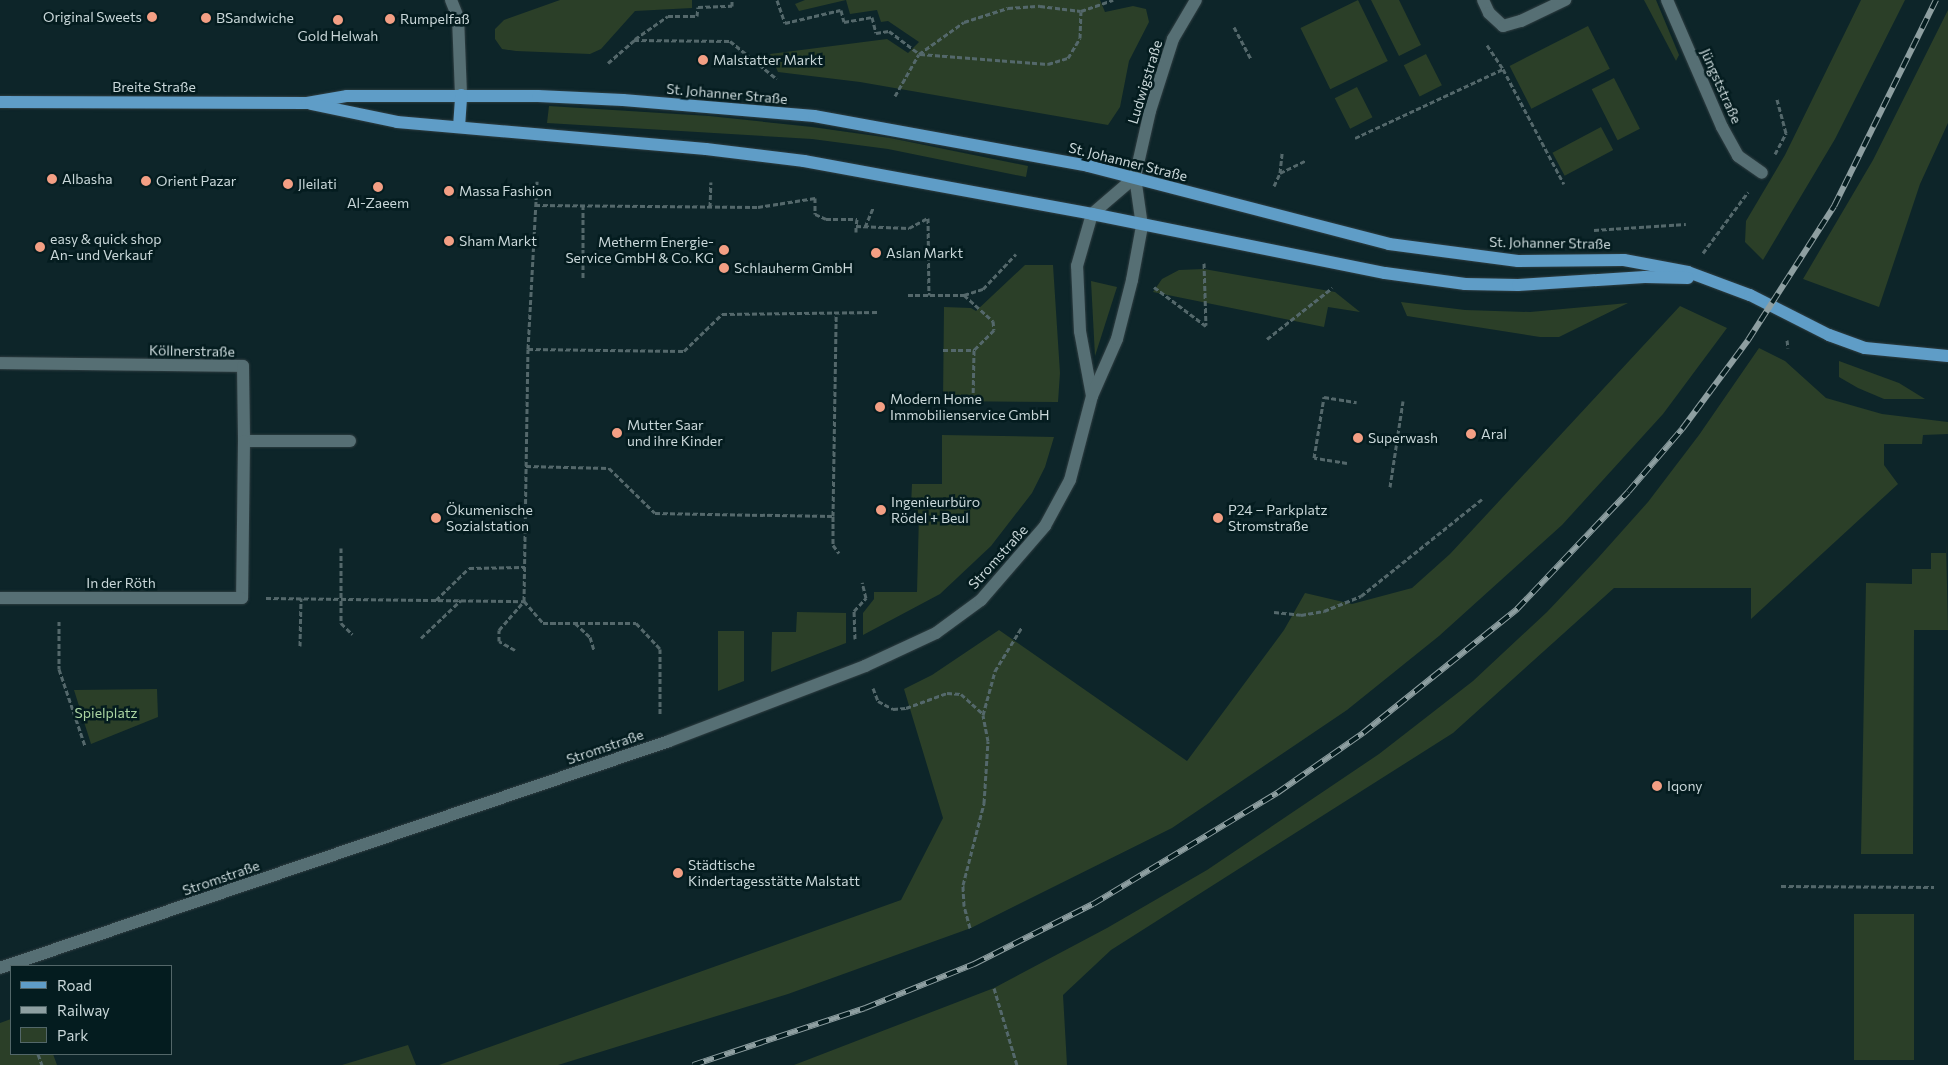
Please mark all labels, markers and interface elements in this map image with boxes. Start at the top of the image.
place label: Original Sweets [43,9,142,25]
place label: BSandwiche [216,10,294,26]
marker: Original Sweets [146,11,158,23]
place label: Rumpelfaß [400,11,470,27]
marker: BSandwiche [200,12,212,24]
marker: Rumpelfaß [384,13,396,25]
marker: Gold Helwah [332,14,344,26]
place label: Gold Helwah [298,28,378,44]
street label: Ludwigstraße [1124,38,1166,126]
street label: Jüngststraße [1697,46,1745,126]
place label: Malstatter Markt [713,52,823,68]
marker: Malstatter Markt [697,54,709,66]
street label: Breite Straße [112,79,196,95]
street label: St. Johanner Straße [666,80,788,108]
street label: St. Johanner Straße [1067,139,1189,185]
place label: Albasha [62,171,113,187]
marker: Albasha [46,173,58,185]
place label: Orient Pazar [156,173,236,189]
marker: Orient Pazar [140,175,152,187]
place label: Jleilati [298,176,337,192]
marker: Jleilati [282,178,294,190]
marker: Al-Zaeem [372,181,384,193]
place label: Massa Fashion [459,183,552,199]
marker: Massa Fashion [443,185,455,197]
place label: Al-Zaeem [347,195,409,211]
place label: easy & quick shop An- und Verkauf [50,231,162,264]
place label: Sham Markt [459,233,537,249]
place label: Metherm Energie- Service GmbH & Co. KG [565,234,714,266]
street label: St. Johanner Straße [1489,234,1611,252]
marker: Sham Markt [443,235,455,247]
marker: easy & quick shop An- und Verkauf [34,241,46,253]
marker: Metherm Energie- Service GmbH & Co. KG [718,244,730,256]
place label: Aslan Markt [886,245,963,261]
marker: Aslan Markt [870,247,882,259]
place label: Schlauherm GmbH [734,260,853,276]
marker: Schlauherm GmbH [718,262,730,274]
street label: Köllnerstraße [149,342,235,360]
place label: Modern Home Immobilienservice GmbH [890,391,1050,424]
marker: Modern Home Immobilienservice GmbH [874,401,886,413]
place label: Mutter Saar und ihre Kinder [627,417,723,450]
place label: Aral [1481,426,1507,442]
marker: Mutter Saar und ihre Kinder [611,427,623,439]
marker: Aral [1465,428,1477,440]
place label: Superwash [1368,430,1438,446]
marker: Superwash [1352,432,1364,444]
place label: Ingenieurbüro Rödel + Beul [891,494,980,526]
place label: Ökumenische Sozialstation [446,502,533,534]
place label: P24 – Parkplatz Stromstraße [1228,502,1327,534]
marker: Ingenieurbüro Rödel + Beul [875,504,887,516]
marker: Ökumenische Sozialstation [430,512,442,524]
marker: P24 – Parkplatz Stromstraße [1212,512,1224,524]
street label: Stromstraße [965,521,1031,593]
street label: In der Röth [86,575,156,591]
park label: Spielplatz [75,705,137,721]
street label: Stromstraße [564,726,646,768]
place label: Iqony [1667,778,1703,794]
marker: Iqony [1651,780,1663,792]
street label: Stromstraße [180,857,262,899]
place label: Städtische Kindertagesstätte Malstatt [688,857,860,890]
marker: Städtische Kindertagesstätte Malstatt [672,867,684,879]
legend [10,965,172,1055]
text: Road [57,976,92,994]
text: Railway [57,1001,110,1019]
text: Park [57,1026,88,1044]

